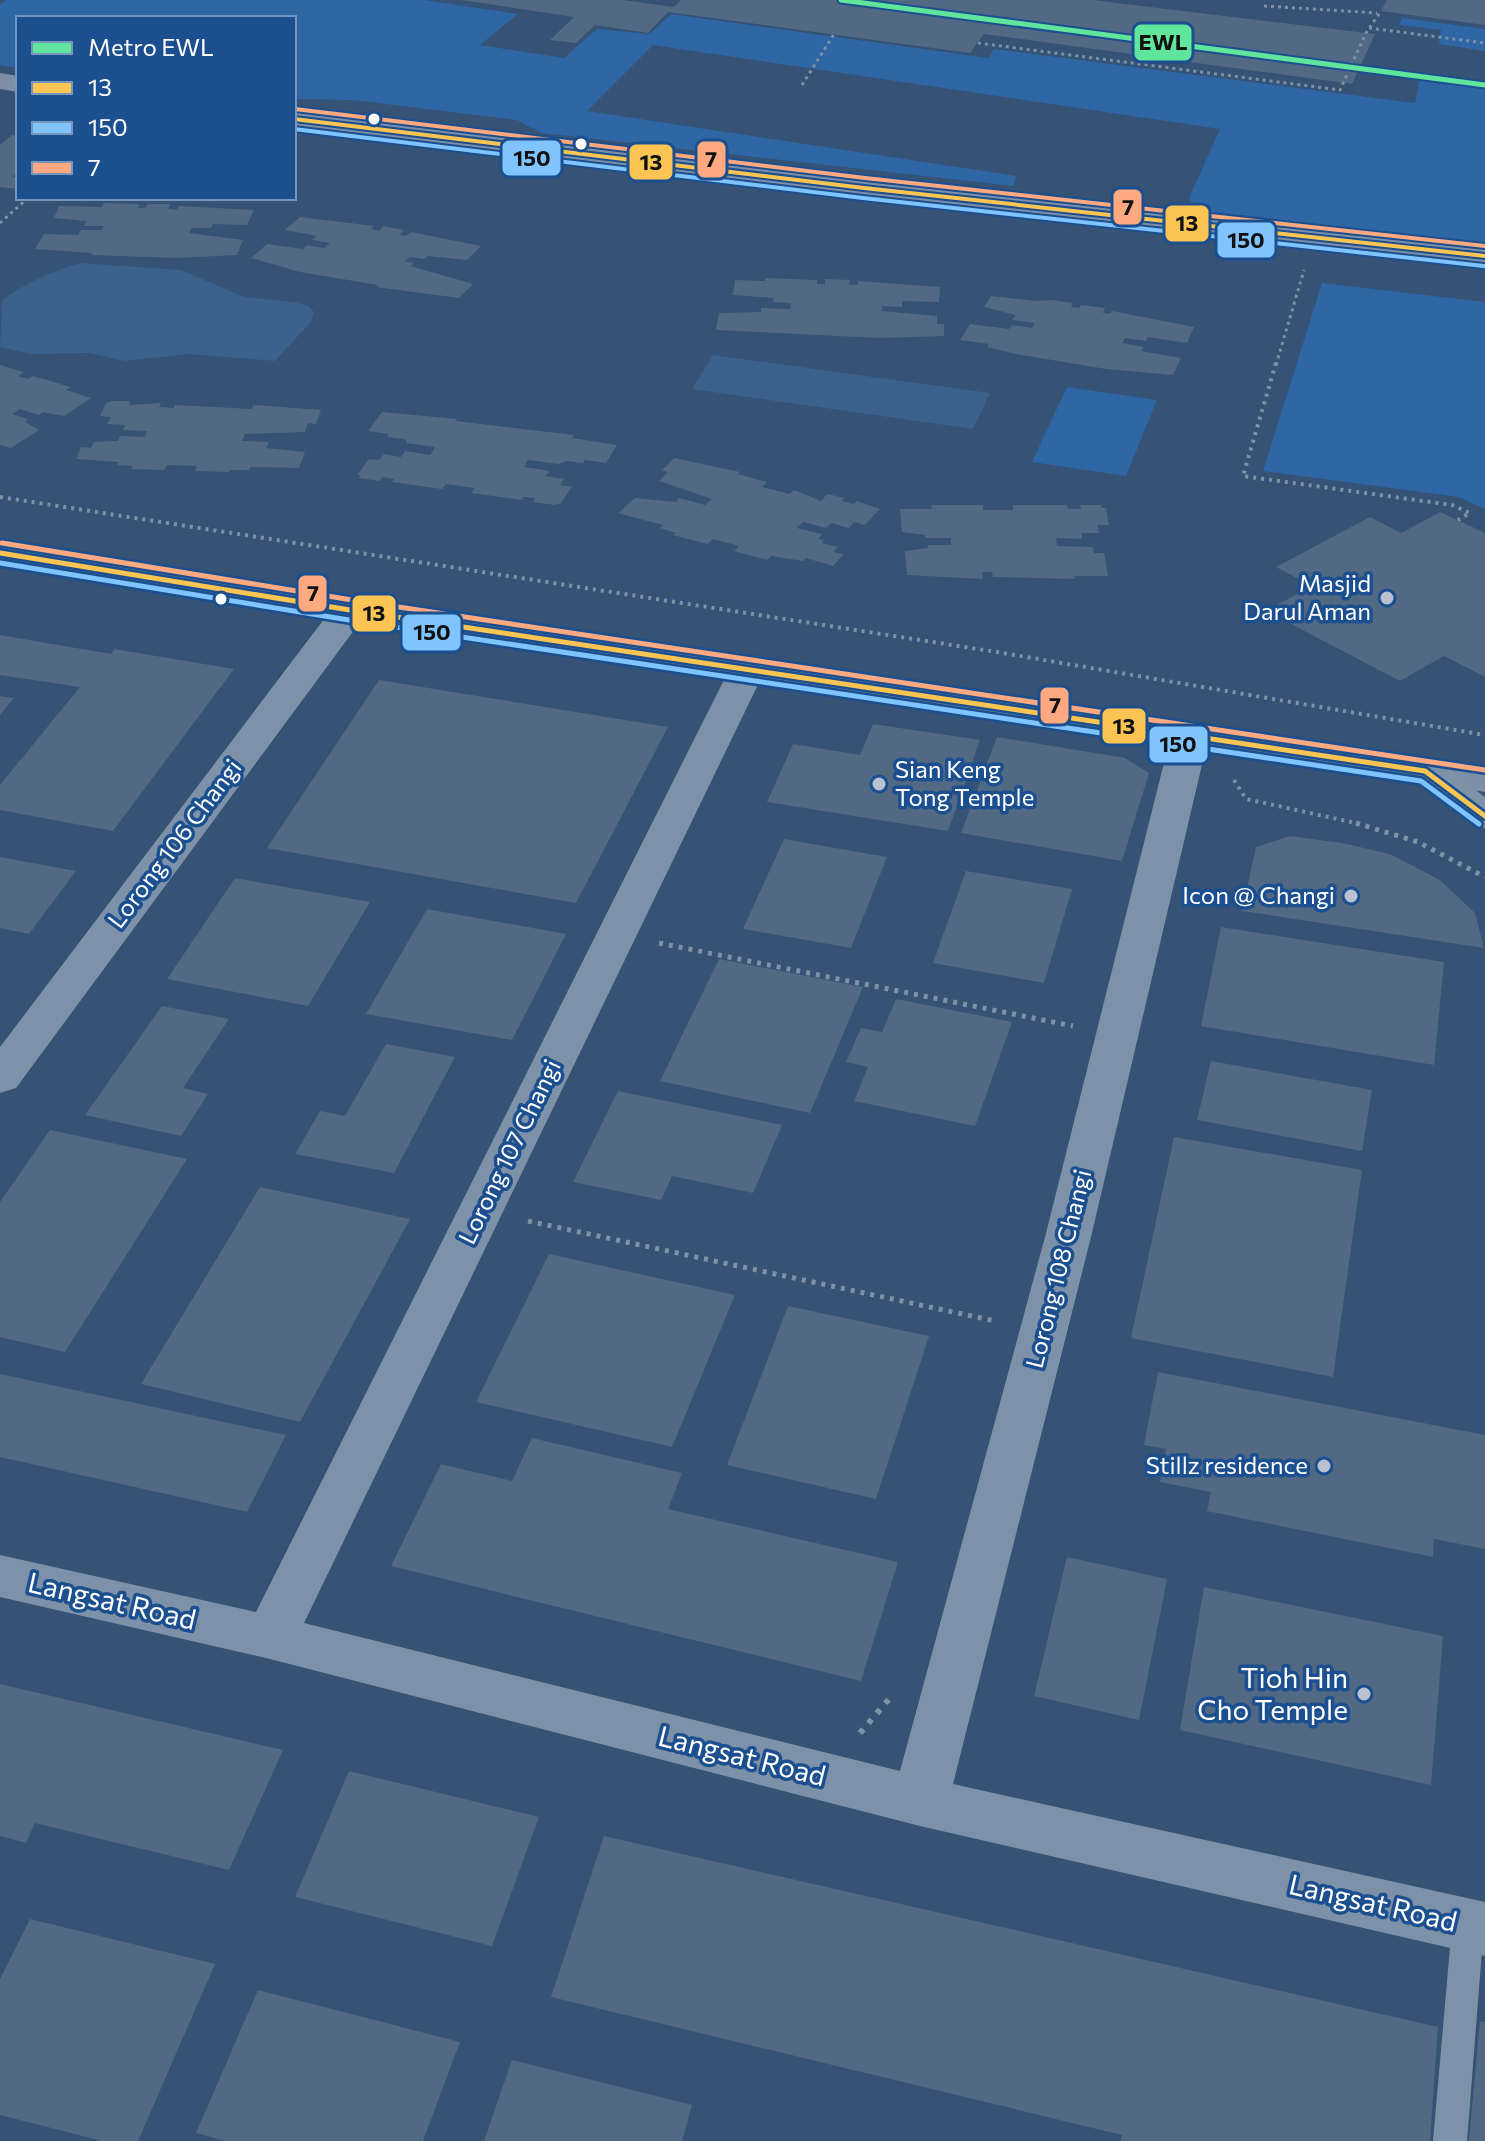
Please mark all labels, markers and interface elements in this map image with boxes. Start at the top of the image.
legend [16,16,296,200]
line badge: EWL [1133,23,1193,62]
text: EWL [1139,28,1188,55]
text: Metro EWL [88,32,214,61]
text: 13 [88,72,112,101]
unlabelled marker [366,111,382,127]
text: 150 [88,112,128,141]
unlabelled marker [573,136,589,152]
line badge: 150 [501,139,562,177]
line badge: 7 [696,140,727,179]
line badge: 13 [628,143,674,181]
text: 150 [513,144,551,171]
text: 7 [705,145,717,172]
text: 13 [640,148,662,175]
text: 7 [88,152,101,181]
line badge: 7 [1112,188,1143,226]
text: 7 [1122,193,1134,220]
line badge: 13 [1164,204,1210,243]
text: 13 [1176,209,1198,236]
line badge: 150 [1216,221,1276,259]
text: 150 [1227,226,1265,253]
place label: Masjid Darul Aman [1243,568,1371,625]
line badge: 7 [297,574,328,613]
text: 7 [307,579,319,606]
marker: Masjid Darul Aman [1378,589,1396,607]
unlabelled marker [213,591,229,607]
line badge: 13 [351,594,397,633]
text: 13 [363,599,385,626]
line badge: 150 [401,613,462,652]
text: 150 [413,618,451,645]
line badge: 7 [1039,686,1070,725]
text: 7 [1049,691,1061,718]
line badge: 13 [1101,707,1147,745]
text: 13 [1113,712,1135,739]
line badge: 150 [1148,725,1209,764]
text: 150 [1159,730,1197,757]
street label: Lorong 106 Changi [101,753,247,933]
place label: Sian Keng Tong Temple [895,754,1034,811]
marker: Sian Keng Tong Temple [870,775,888,793]
place label: Icon @ Changi [1182,880,1335,909]
marker: Icon @ Changi [1342,887,1360,905]
street label: Lorong 107 Changi [451,1054,566,1248]
street label: Lorong 108 Changi [1019,1166,1096,1371]
place label: Stillz residence [1146,1450,1308,1479]
marker: Stillz residence [1315,1457,1333,1475]
street label: Langsat Road [25,1564,200,1636]
place label: Tioh Hin Cho Temple [1197,1660,1348,1726]
marker: Tioh Hin Cho Temple [1355,1685,1373,1703]
street label: Langsat Road [655,1718,830,1792]
street label: Langsat Road [1286,1866,1461,1938]

